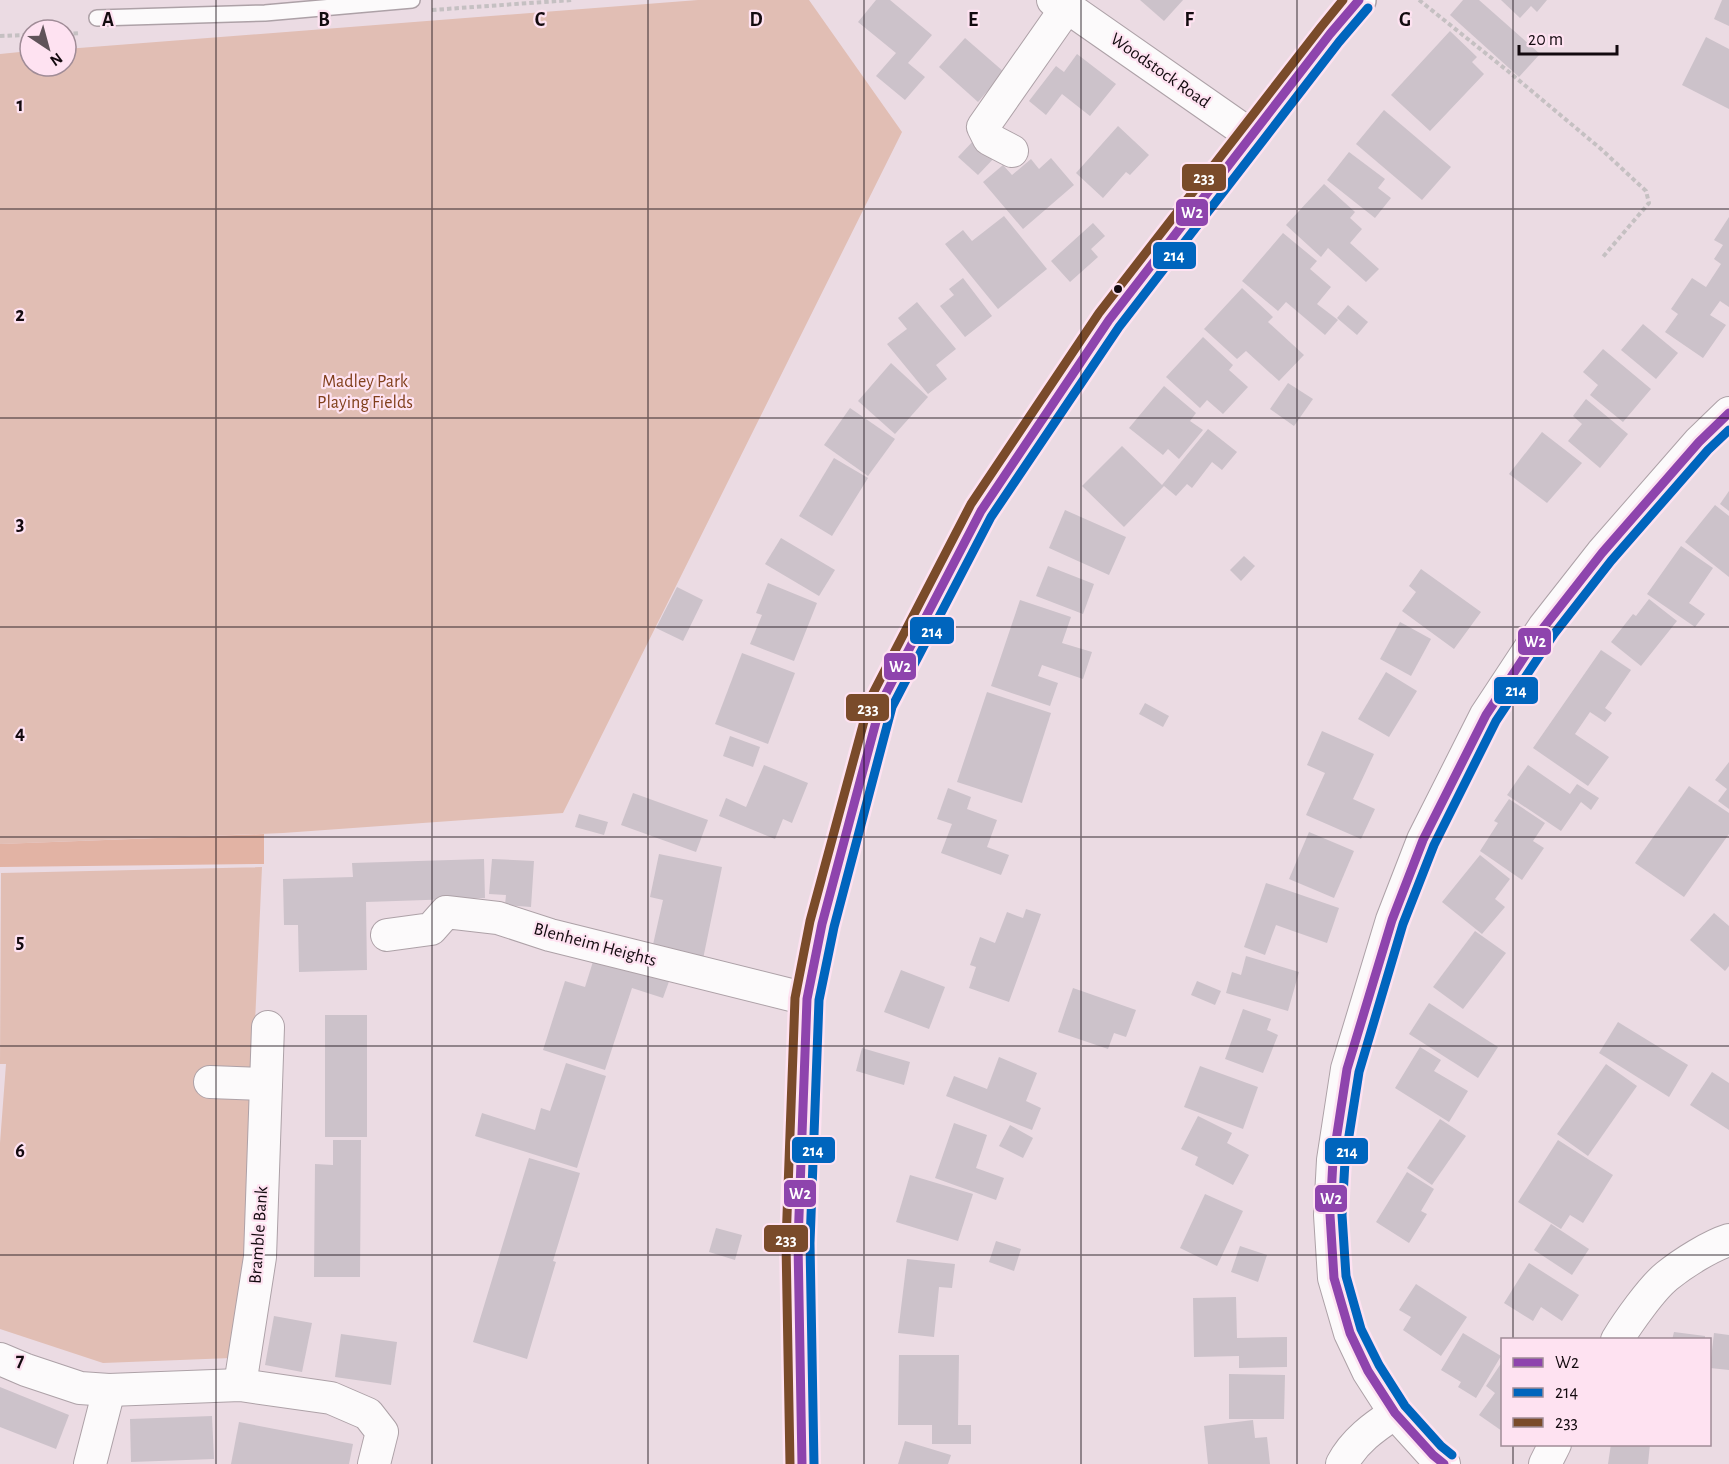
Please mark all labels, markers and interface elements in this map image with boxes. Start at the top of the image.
text: A [102,10,114,30]
text: B [318,10,330,30]
text: C [535,10,546,30]
text: D [749,10,763,30]
text: E [968,10,978,30]
text: F [1184,10,1194,30]
text: G [1399,10,1411,30]
north arrow [18,18,78,78]
scale bar [1519,18,1616,56]
street label: Woodstock Road [1107,30,1213,112]
text: 20 m [1528,31,1563,49]
text: N [47,50,65,69]
text: 1 [16,95,24,115]
line badge: 233 [1181,163,1227,192]
text: 233 [1193,170,1215,186]
line badge: W2 [1175,198,1209,227]
text: W2 [1181,205,1203,221]
line badge: 214 [1152,241,1197,270]
text: 214 [1163,248,1185,264]
unlabelled marker [1112,283,1124,295]
text: 2 [15,305,25,325]
park label: Madley Park Playing Fields [317,373,413,412]
text: 3 [16,514,24,534]
line badge: 214 [909,616,955,645]
text: 214 [921,624,943,640]
line badge: W2 [1517,627,1552,656]
text: W2 [1524,634,1546,650]
line badge: W2 [883,652,917,681]
text: W2 [889,659,911,675]
line badge: 214 [1493,676,1539,705]
text: 214 [1505,683,1527,699]
line badge: 233 [845,693,890,722]
text: 233 [857,701,879,717]
text: 4 [15,723,25,743]
street label: Blenheim Heights [532,920,658,970]
text: 5 [16,932,24,952]
line badge: 214 [791,1136,836,1164]
line badge: 214 [1324,1137,1369,1165]
text: 6 [15,1141,25,1161]
text: 214 [802,1143,824,1159]
text: 214 [1336,1144,1358,1160]
line badge: W2 [783,1179,817,1208]
line badge: W2 [1314,1184,1348,1213]
street label: Bramble Bank [247,1185,271,1284]
text: W2 [789,1186,811,1202]
text: W2 [1320,1191,1342,1207]
line badge: 233 [763,1224,809,1253]
text: 233 [775,1232,797,1248]
legend [1501,1338,1711,1446]
text: 7 [16,1350,25,1370]
text: W2 [1555,1354,1579,1372]
text: 214 [1555,1384,1578,1402]
text: 233 [1555,1414,1578,1432]

